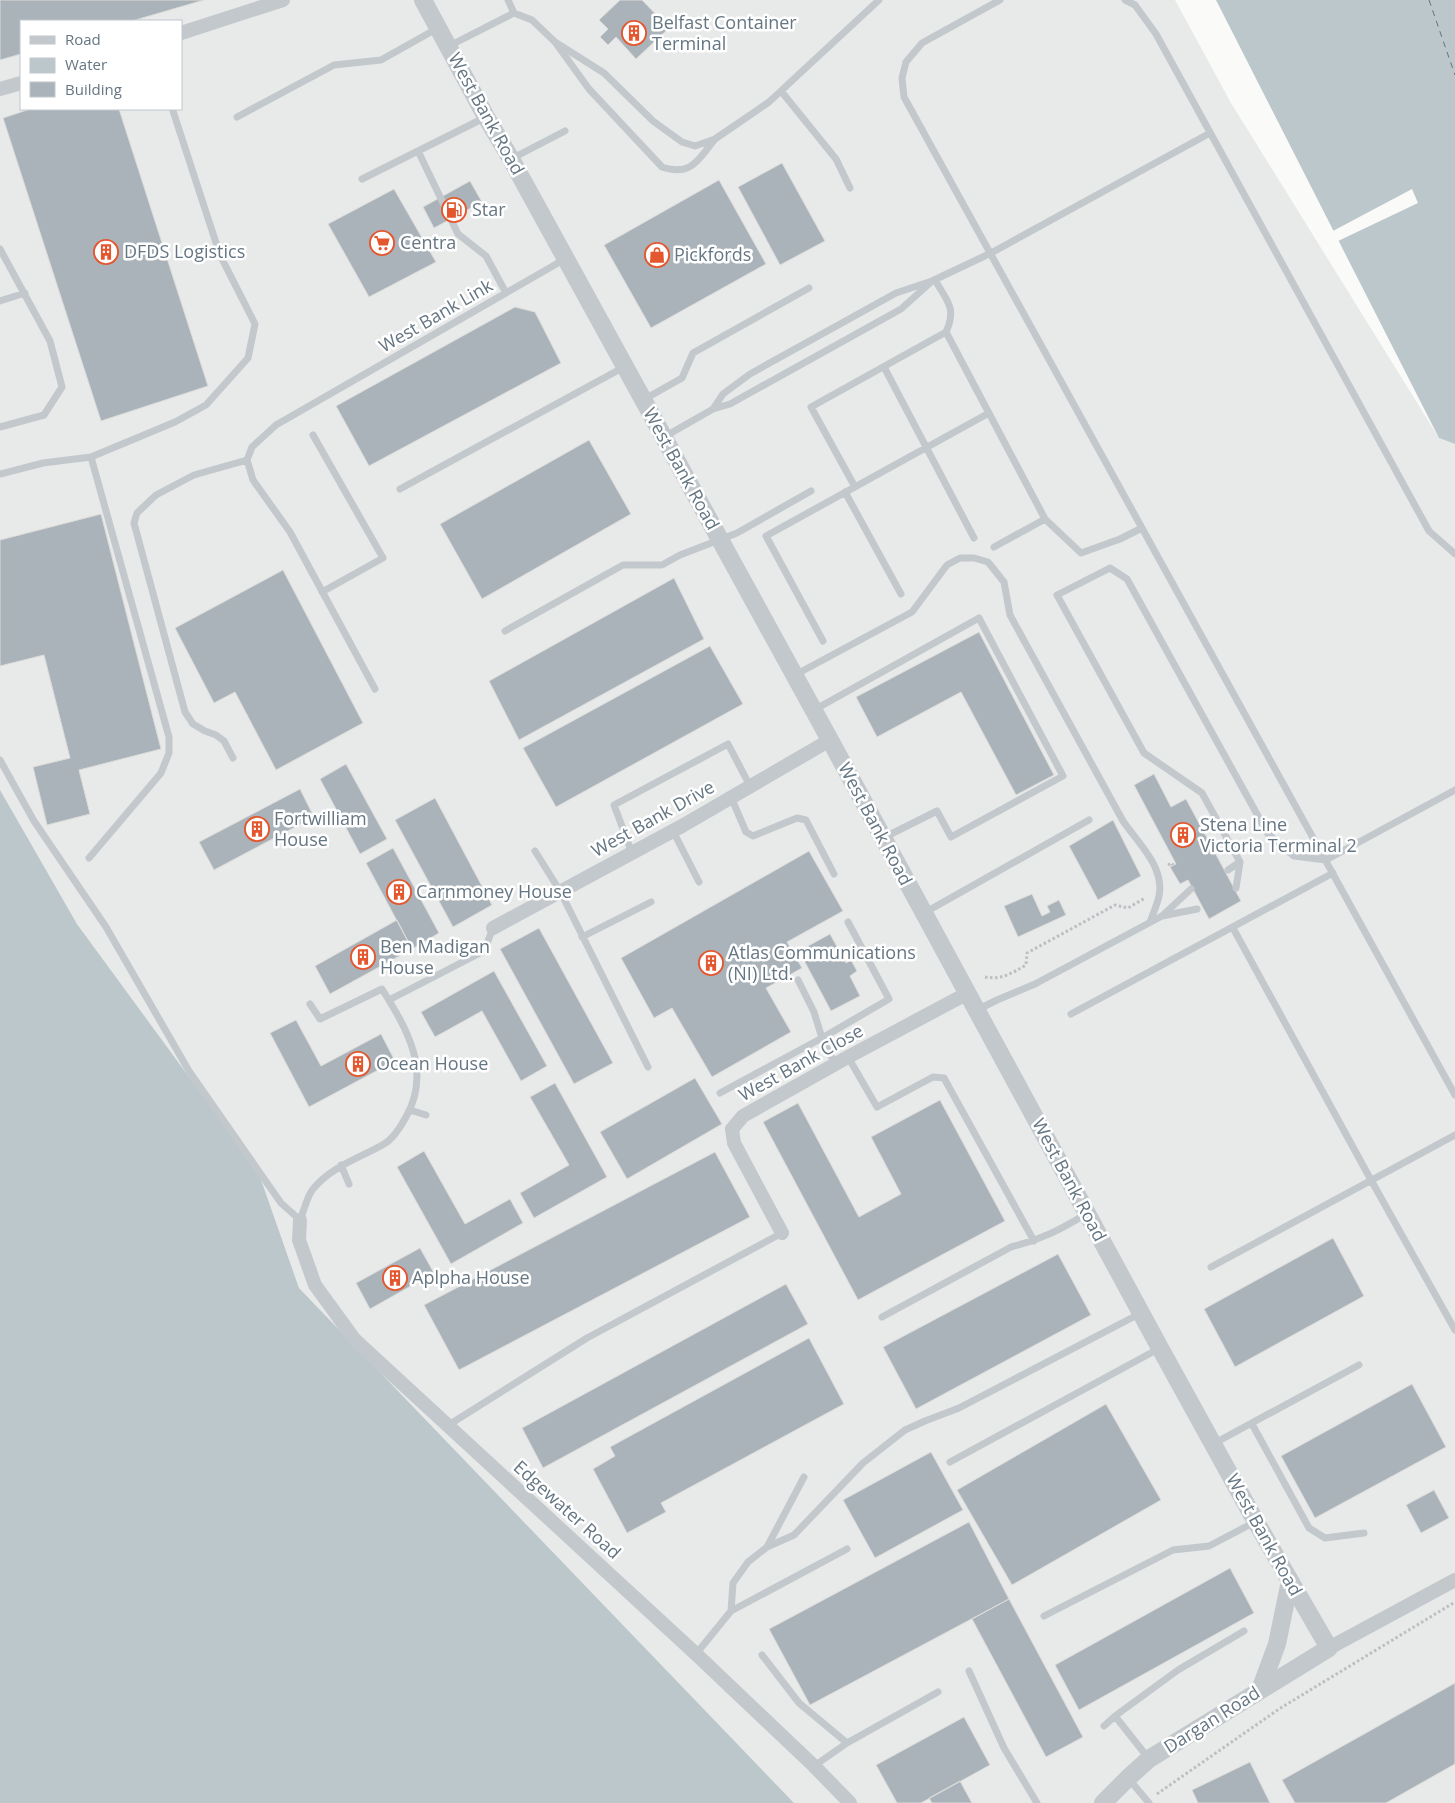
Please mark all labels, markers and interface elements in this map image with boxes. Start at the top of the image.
place label: Belfast Container Terminal [652,10,797,55]
legend [20,20,182,110]
building icon: Belfast Container Terminal [621,20,647,46]
text: Road [65,29,101,49]
street label: West Bank Road [443,48,530,179]
text: Water [65,54,107,74]
text: Building [65,79,122,99]
fuel station icon: Star [441,197,467,223]
place label: Star [472,197,506,221]
supermarket icon: Centra [369,230,395,256]
place label: Centra [400,230,456,254]
building icon: DFDS Logistics [93,239,119,265]
place label: DFDS Logistics [124,239,245,263]
shop icon: Pickfords [644,242,670,268]
place label: Pickfords [674,242,751,266]
street label: West Bank Link [374,273,497,357]
street label: West Bank Road [638,403,725,534]
street label: West Bank Road [833,758,918,889]
street label: West Bank Drive [587,774,718,862]
place label: Fortwilliam House [274,806,367,851]
place label: Stena Line Victoria Terminal 2 [1200,812,1357,857]
building icon: Fortwilliam House [244,816,270,842]
building icon: Stena Line Victoria Terminal 2 [1170,822,1196,848]
building icon: Carnmoney House [386,879,412,905]
place label: Carnmoney House [416,879,572,903]
place label: Ben Madigan House [380,934,490,979]
place label: Atlas Communications (NI) Ltd. [728,940,916,985]
building icon: Ben Madigan House [350,944,376,970]
building icon: Atlas Communications (NI) Ltd. [698,950,724,976]
street label: West Bank Close [734,1018,867,1106]
building icon: Ocean House [345,1051,371,1077]
place label: Ocean House [376,1051,488,1075]
street label: West Bank Road [1027,1114,1112,1245]
building icon: Aplpha House [382,1265,408,1291]
place label: Aplpha House [412,1265,530,1289]
street label: Edgewater Road [509,1455,626,1564]
street label: West Bank Road [1221,1469,1308,1600]
street label: Dargan Road [1159,1680,1264,1758]

